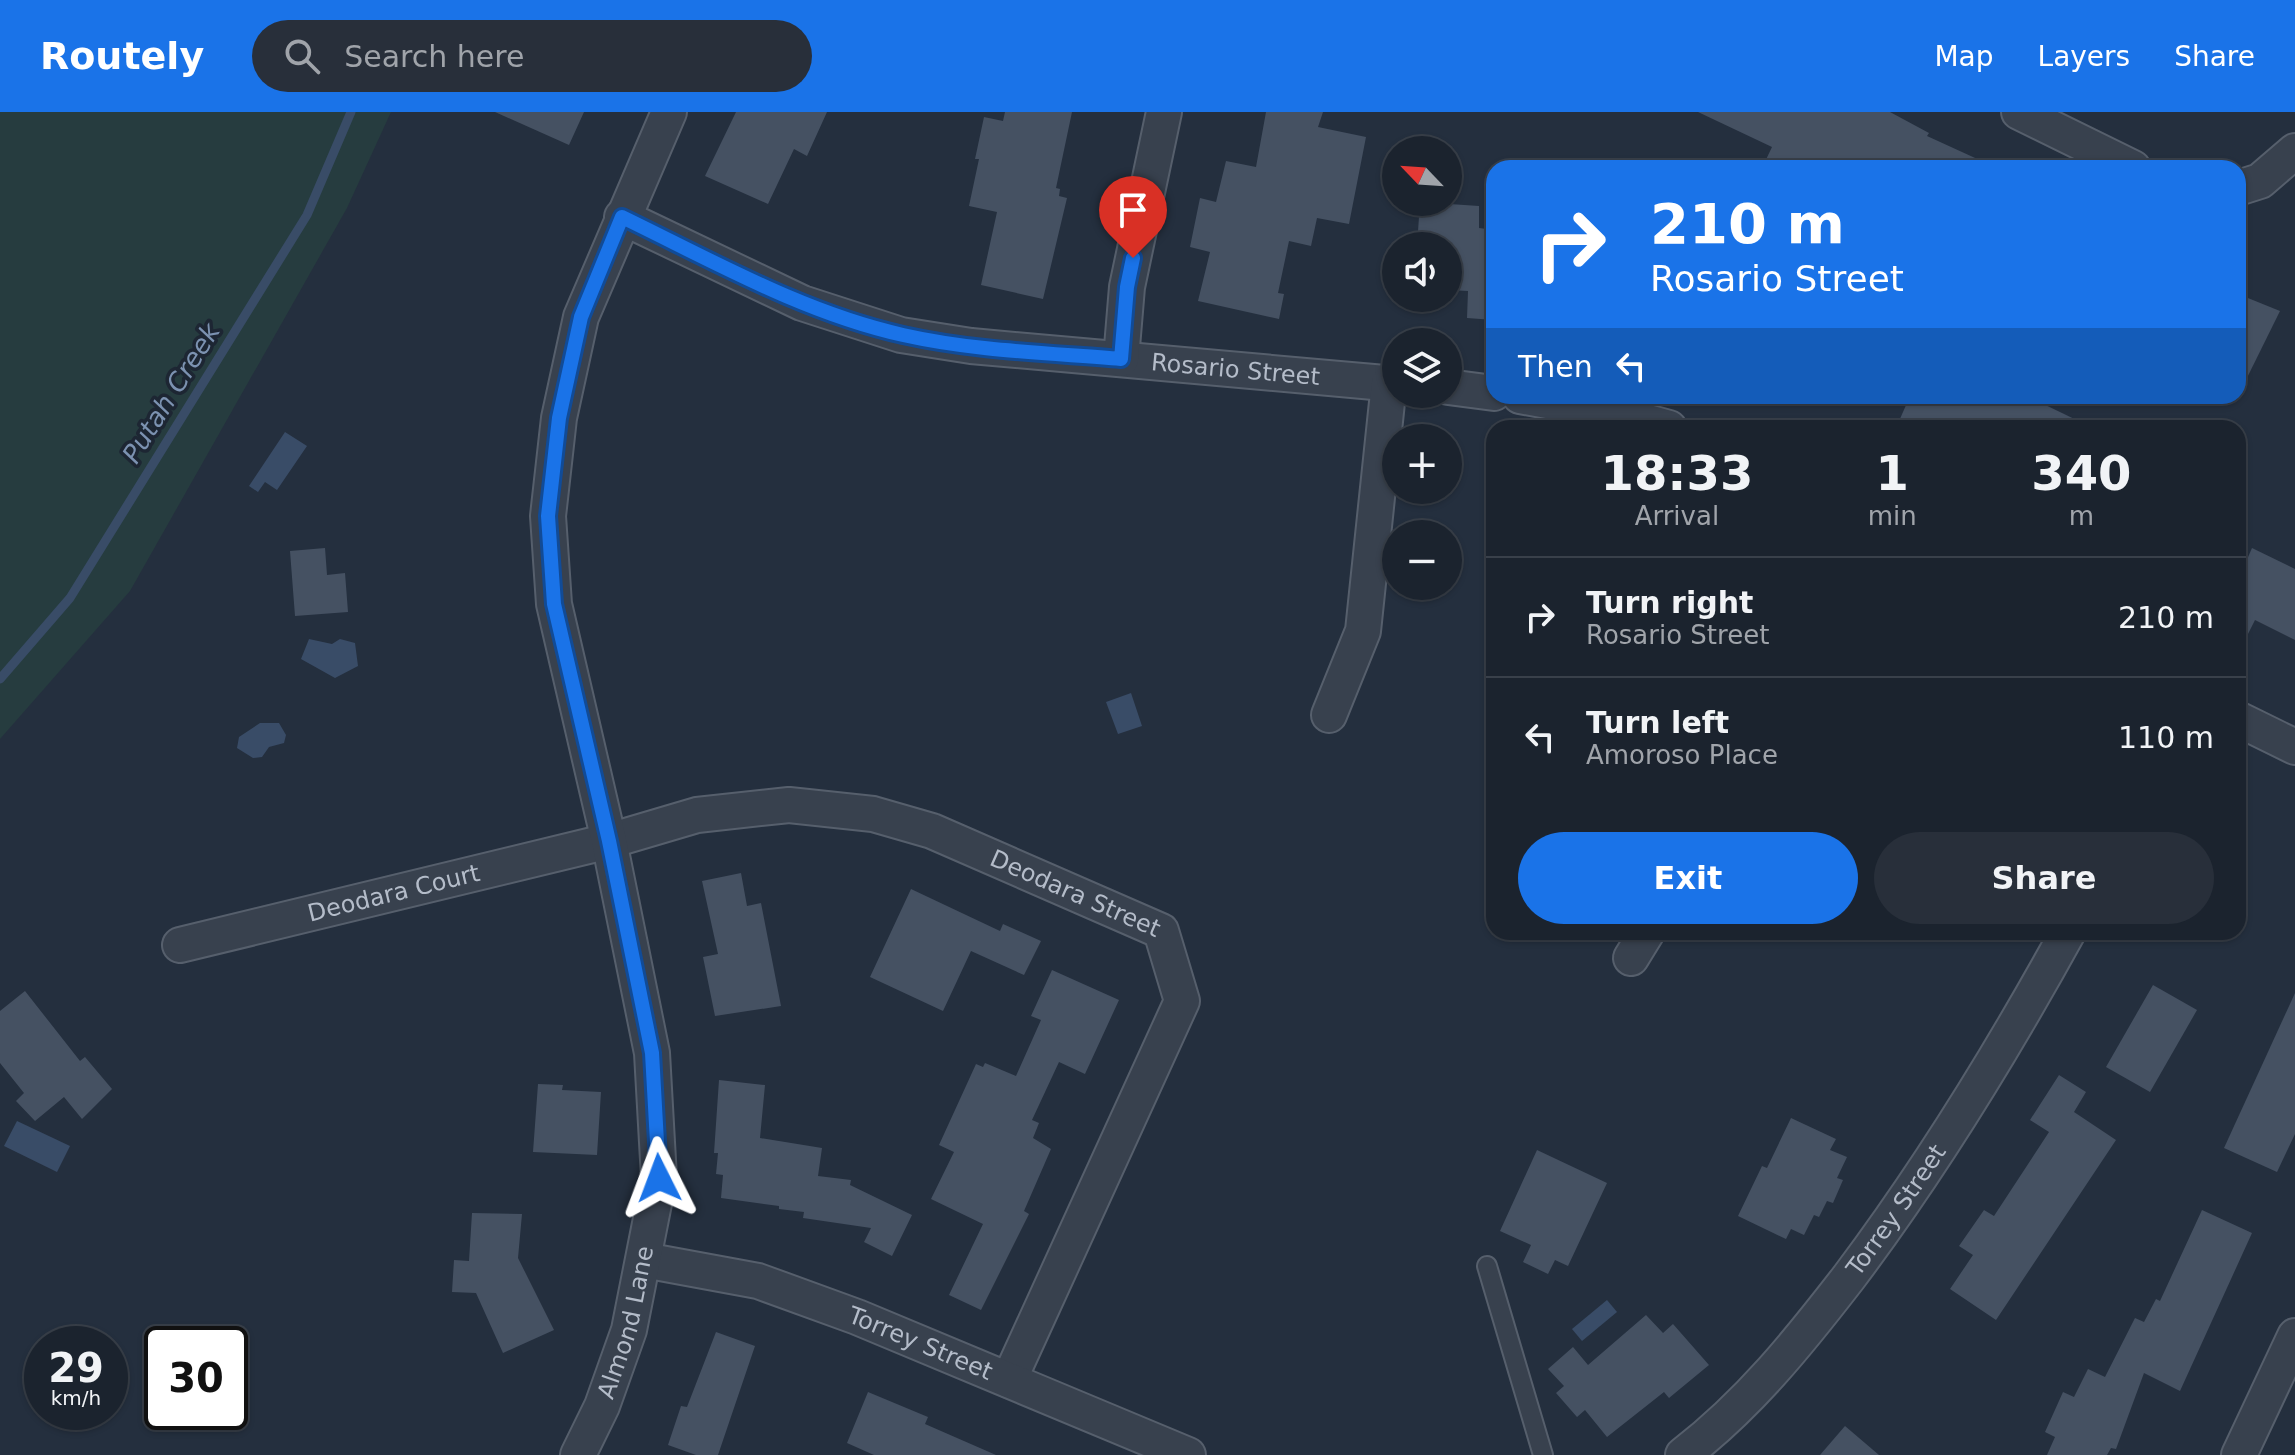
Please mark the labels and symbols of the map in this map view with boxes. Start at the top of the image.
north arrow [1382,136,1462,216]
pin [1099,176,1167,258]
water label: Putah Creek [116,317,226,468]
street label: Rosario Street [1150,348,1321,391]
street label: Deodara Street [986,844,1165,943]
street label: Deodara Court [305,859,483,928]
position arrow [617,1136,701,1220]
street label: Torrey Street [1840,1139,1952,1282]
street label: Almond Lane [592,1243,659,1402]
street label: Torrey Street [844,1301,997,1386]
speed limit sign: 30 [144,1326,248,1430]

